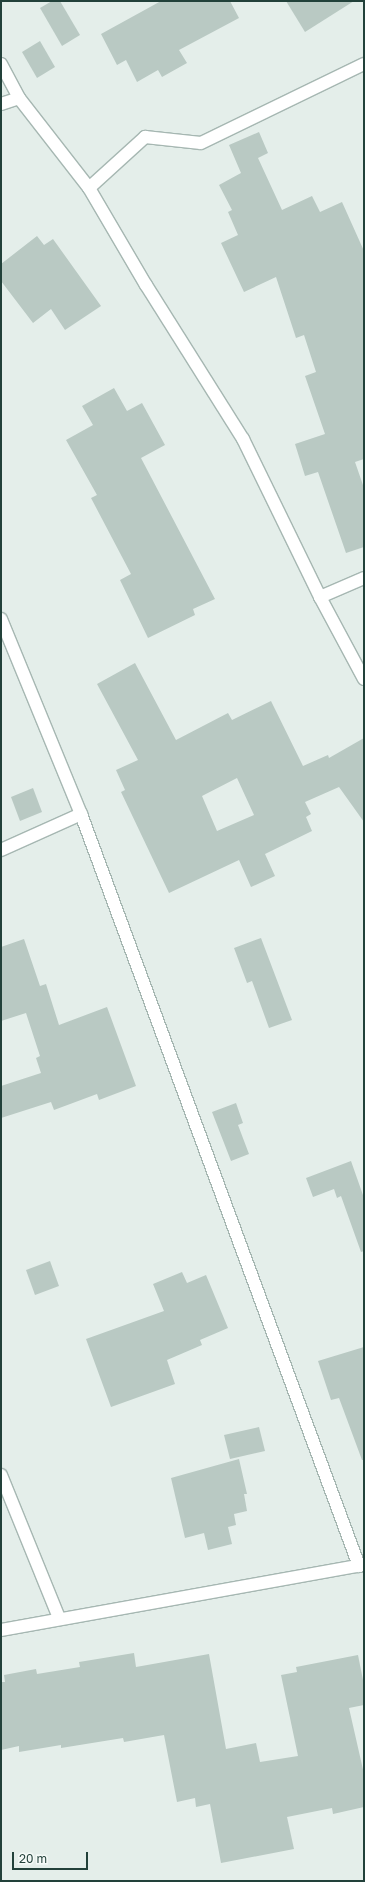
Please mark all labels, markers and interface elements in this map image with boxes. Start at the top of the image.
scale bar [14,1844,90,1870]
text: 20 m [19,1851,47,1866]

